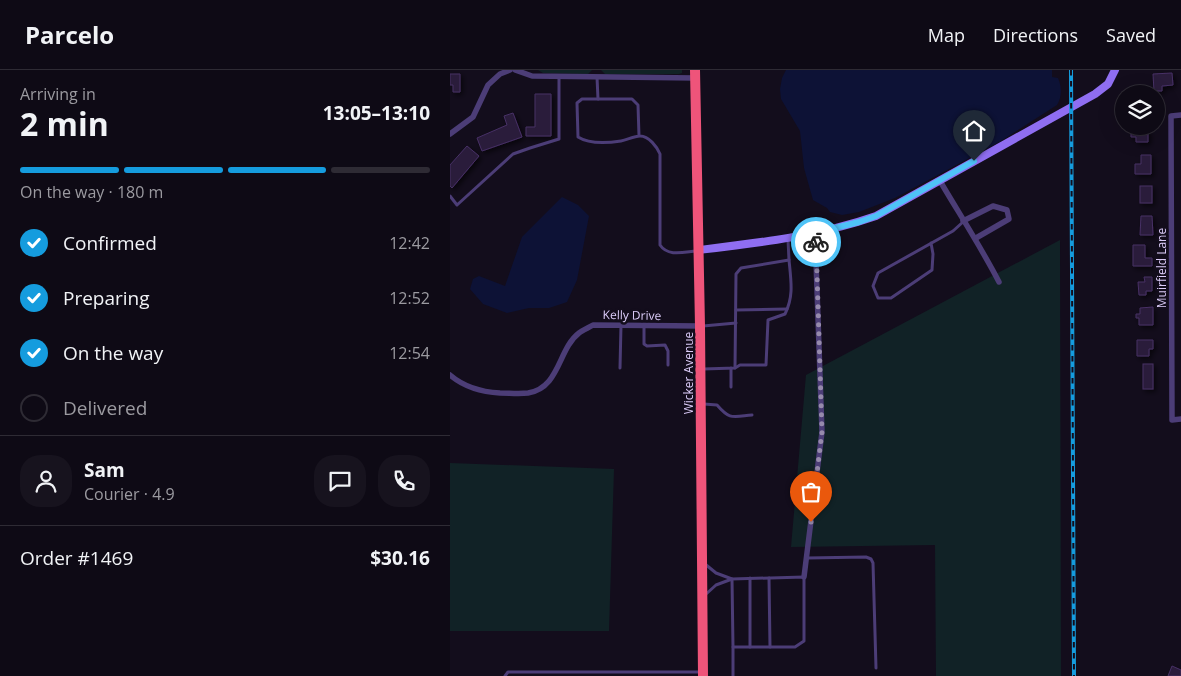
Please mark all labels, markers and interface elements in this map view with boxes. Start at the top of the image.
text: Parcelo [25,18,114,51]
text: Map [928,23,965,47]
text: Directions [993,23,1078,47]
text: Saved [1106,23,1156,47]
text: Arriving in [20,83,96,105]
map controls [1115,85,1165,135]
button: layers [1115,85,1165,135]
text: 13:05–13:10 [323,100,430,126]
text: 2 min [20,102,109,145]
pin [953,110,995,161]
icon: home [960,117,988,145]
text: On the way · 180 m [20,181,163,203]
courier [791,217,841,267]
icon: bike [802,228,830,256]
street label: Muirfield Lane [1153,228,1170,308]
icon: check [20,229,48,257]
text: Confirmed [63,230,157,256]
text: 12:42 [389,232,430,254]
icon: check [20,284,48,312]
text: Preparing [63,285,150,311]
text: 12:52 [389,287,430,309]
street label: Kelly Drive [603,306,662,324]
street label: Wicker Avenue [680,331,697,414]
icon: check [20,339,48,367]
text: On the way [63,340,163,366]
text: 12:54 [389,342,430,364]
text: Delivered [63,395,147,421]
button: person [20,455,72,507]
button: chat [314,455,366,507]
button: phone [378,455,430,507]
text: Sam [84,457,125,483]
pin [790,471,832,522]
icon: bag [797,478,825,506]
text: Courier · 4.9 [84,483,175,505]
text: Order #1469 [20,545,133,571]
text: $30.16 [370,545,430,571]

